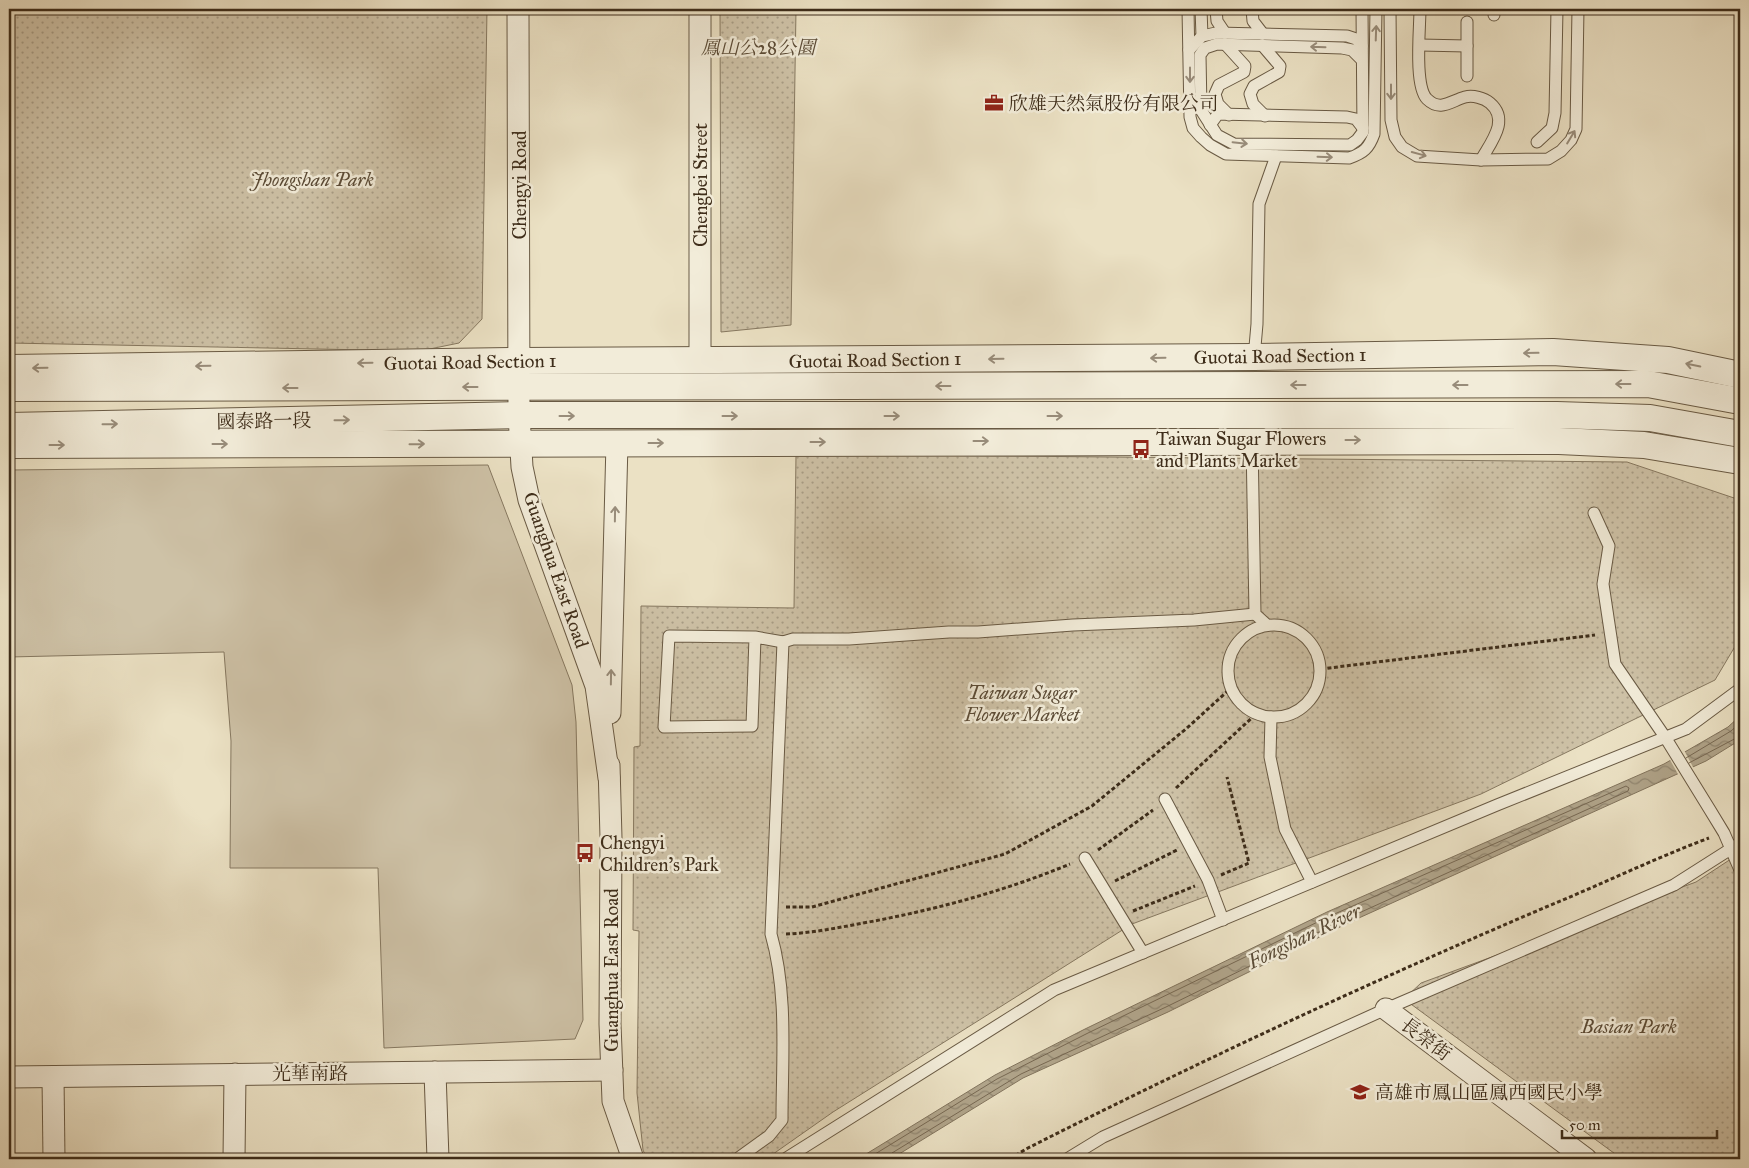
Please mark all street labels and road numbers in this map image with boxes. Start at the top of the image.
street label: Chengbei Street [689,123,713,247]
street label: Chengyi Road [508,130,532,240]
street label: Guotai Road Section 1 [1193,343,1367,369]
street label: Guotai Road Section 1 [788,347,962,373]
street label: Guotai Road Section 1 [383,349,557,375]
street label: 國泰路一段 [216,409,312,433]
street label: Guanghua East Road [518,489,594,652]
street label: Guanghua East Road [600,888,624,1052]
street label: 長榮街 [1396,1013,1456,1065]
street label: 光華南路 [272,1062,348,1085]

